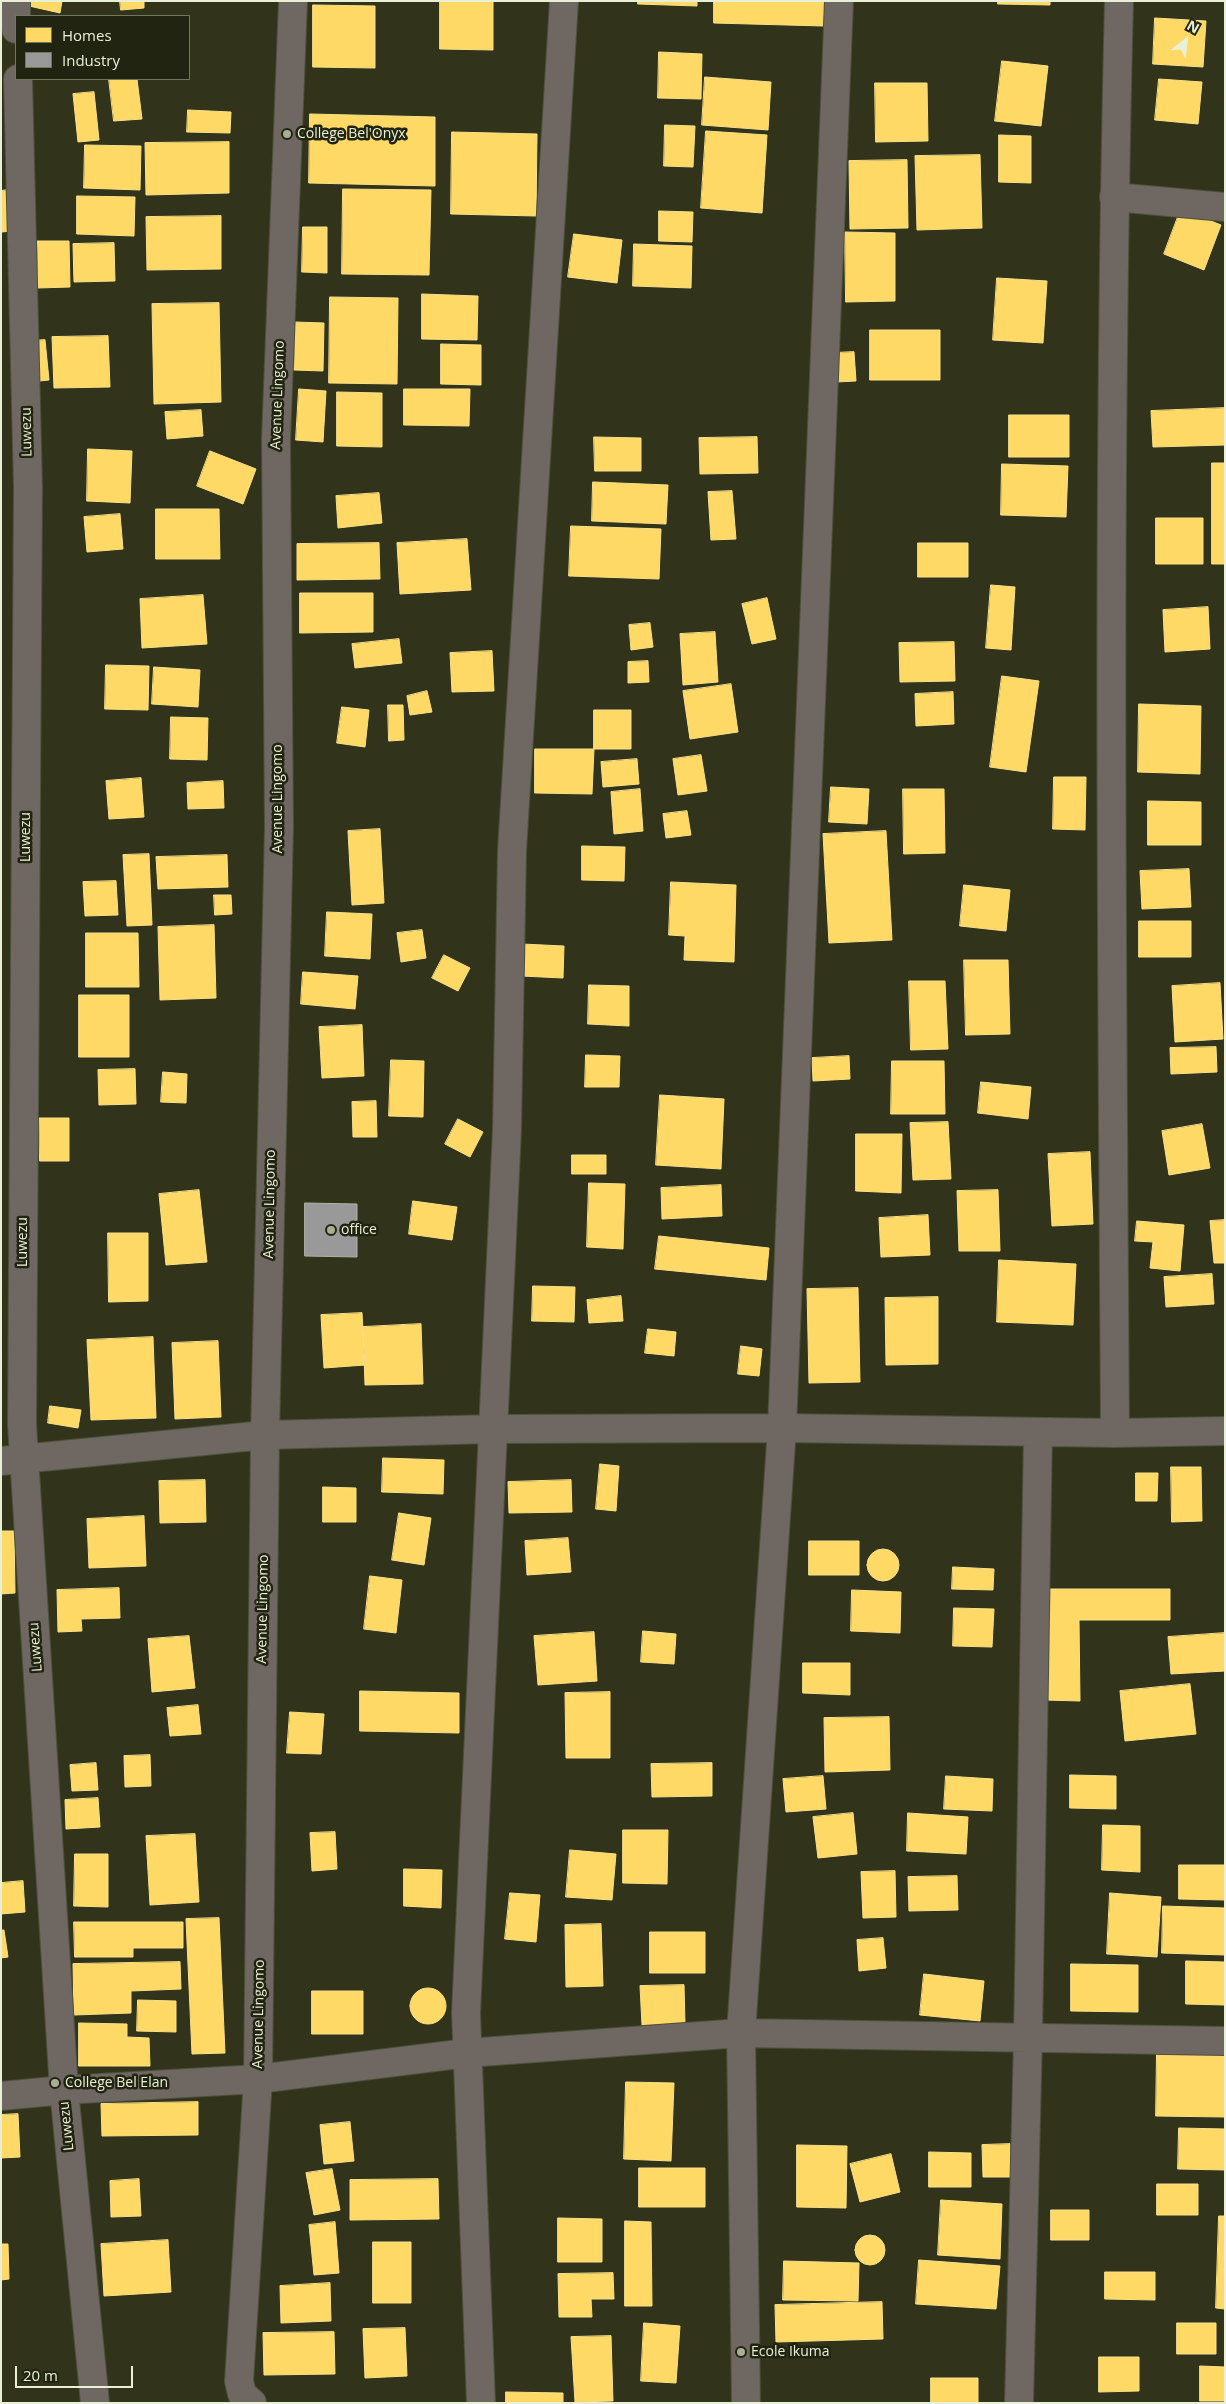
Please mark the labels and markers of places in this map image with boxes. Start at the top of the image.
place label: College Bel'Onyx [297,126,406,142]
marker: College Bel'Onyx [281,128,293,140]
place label: office [341,1222,377,1238]
marker: office [325,1224,337,1236]
place label: College Bel Elan [65,2075,168,2091]
marker: College Bel Elan [49,2077,61,2089]
place label: Ecole Ikuma [751,2344,830,2360]
marker: Ecole Ikuma [735,2346,747,2358]

